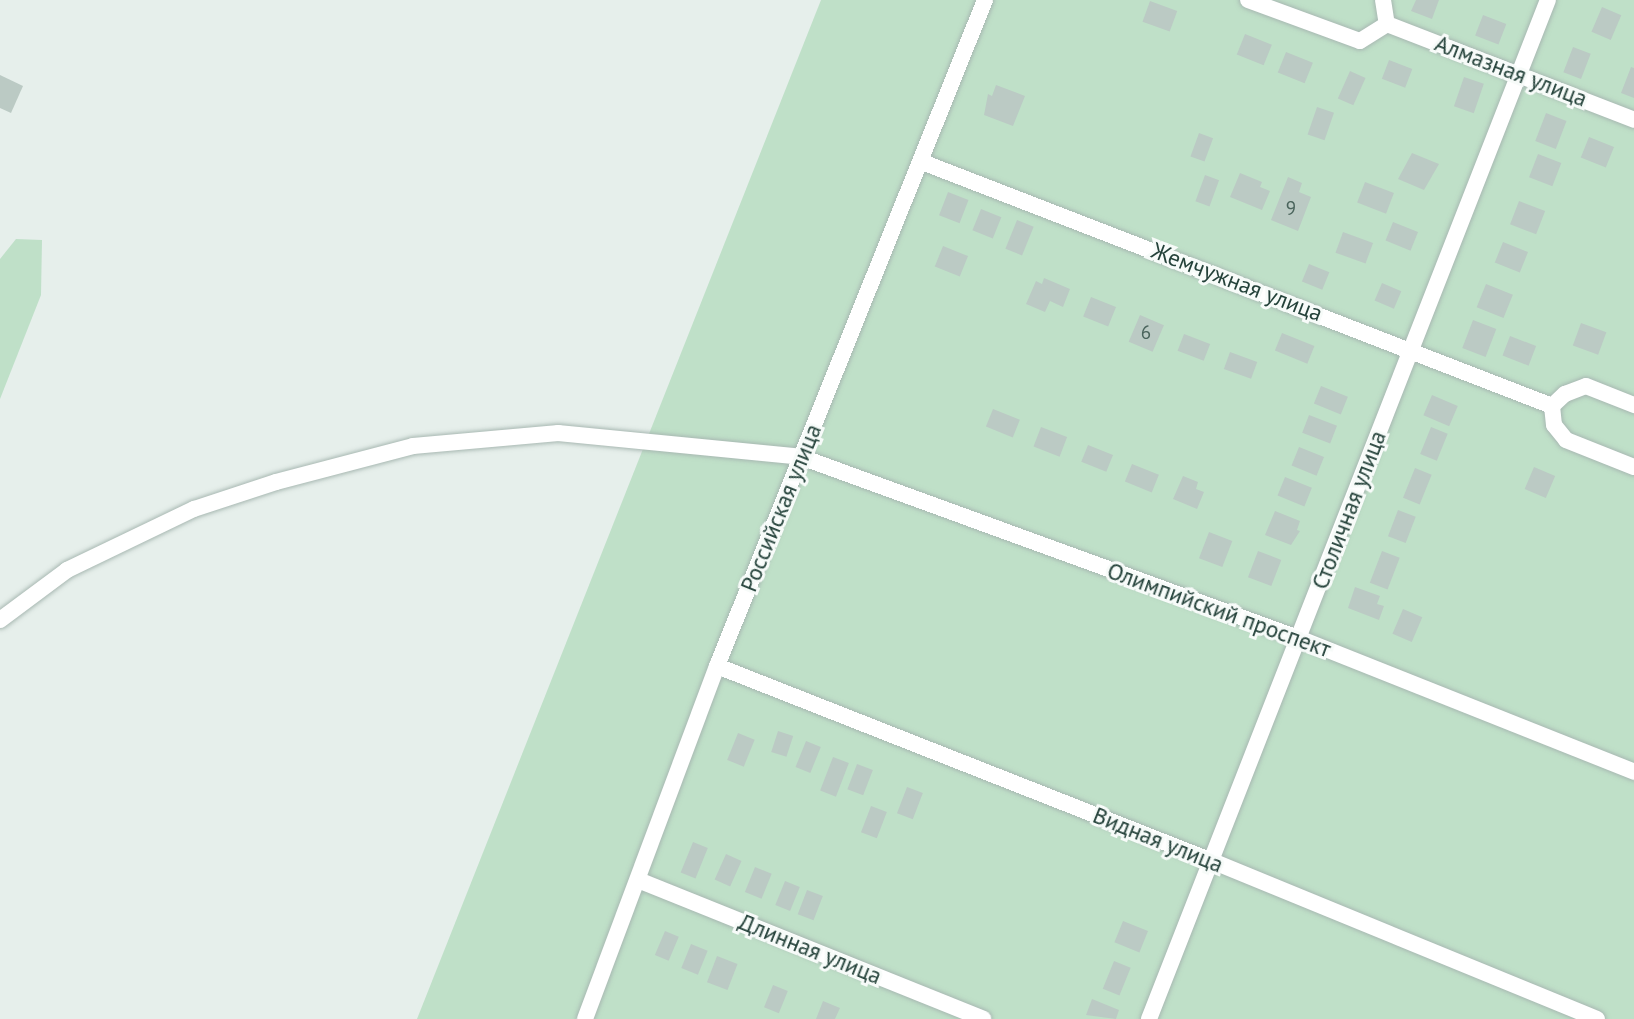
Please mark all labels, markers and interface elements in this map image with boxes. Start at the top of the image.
street label: Алмазная улица [1431,29,1591,113]
house number: 9 [1286,198,1296,220]
street label: Жемчужная улица [1148,237,1326,327]
house number: 6 [1141,322,1151,344]
street label: Российская улица [735,420,827,596]
street label: Столичная улица [1306,427,1392,593]
street label: Олимпийский проспект [1104,557,1334,663]
street label: Видная улица [1089,801,1227,879]
street label: Длинная улица [735,908,885,990]

